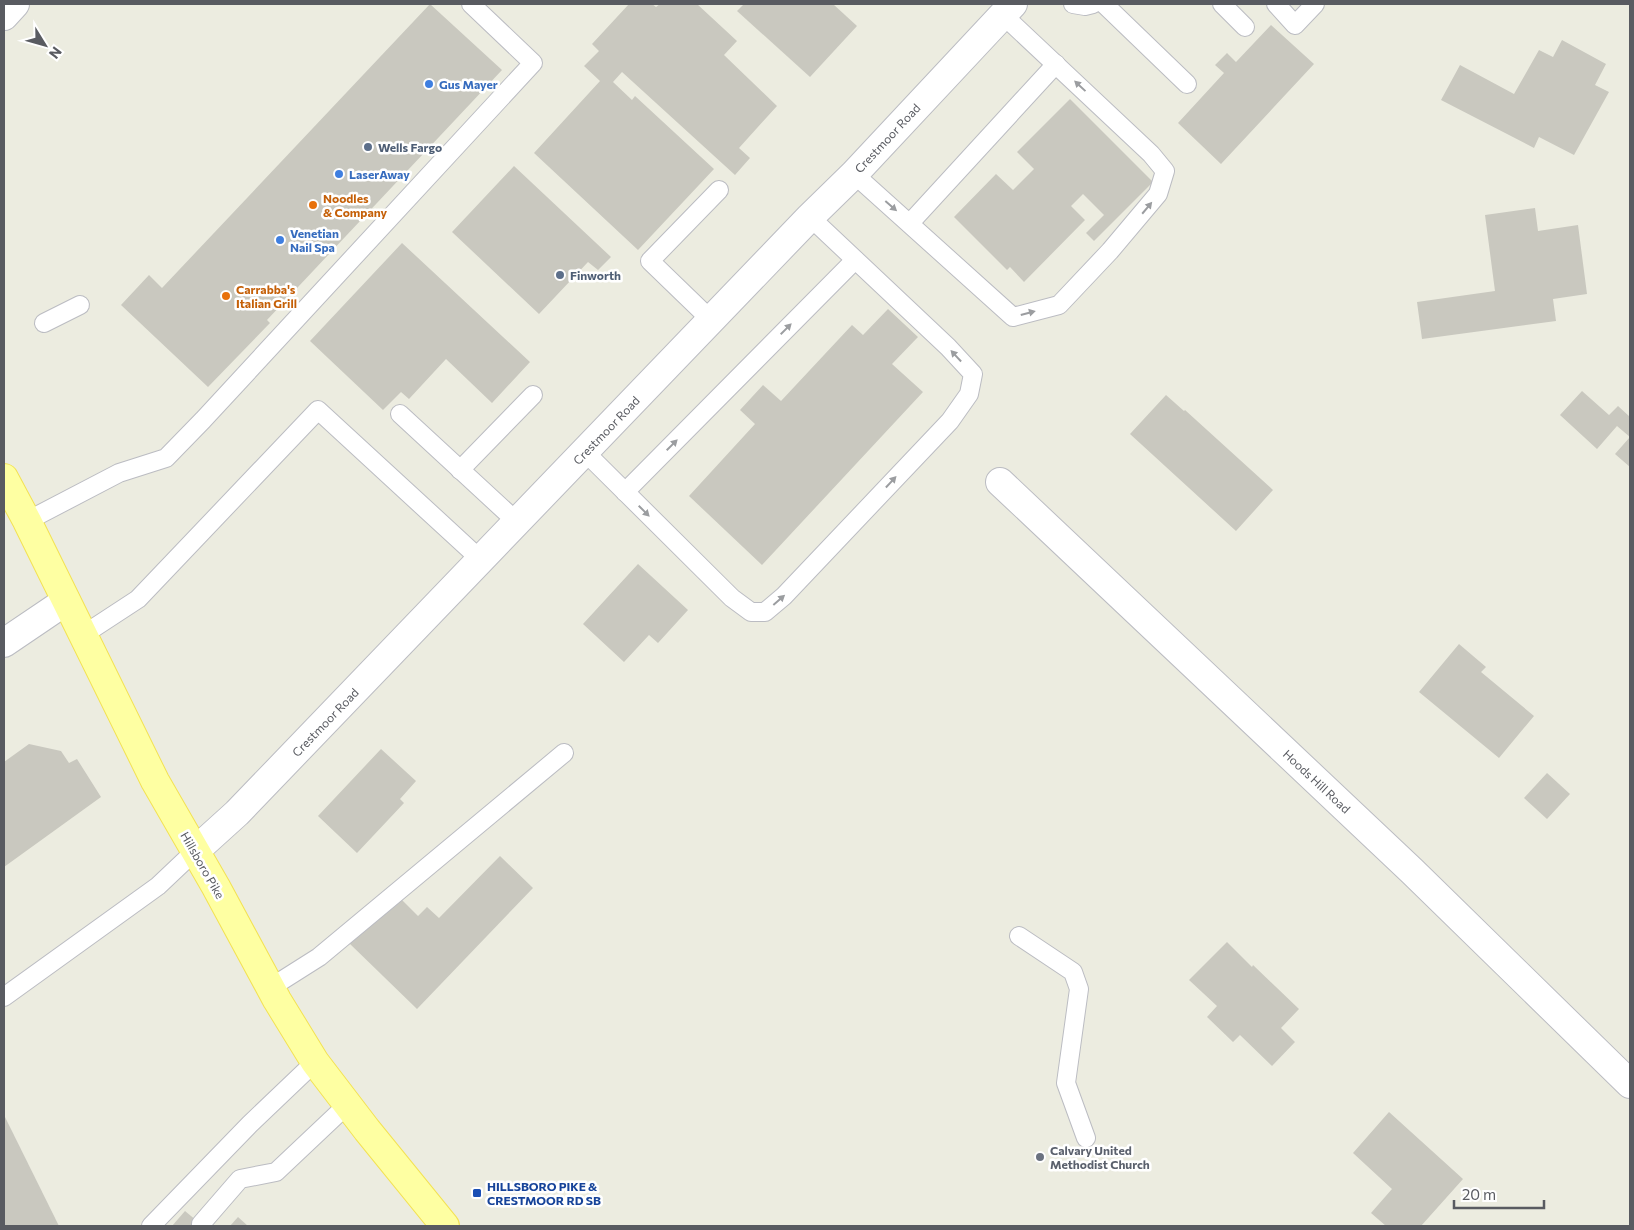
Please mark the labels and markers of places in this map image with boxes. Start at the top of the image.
place label: Gus Mayer [439,77,498,91]
marker: Gus Mayer [423,78,435,90]
place label: Wells Fargo [378,140,442,154]
marker: Wells Fargo [362,141,374,153]
place label: LaserAway [349,167,410,181]
marker: LaserAway [333,168,345,180]
place label: Noodles & Company [323,191,388,219]
marker: Noodles & Company [307,199,319,211]
place label: Venetian Nail Spa [290,226,339,254]
marker: Venetian Nail Spa [274,234,286,246]
place label: Finworth [570,268,621,282]
marker: Finworth [554,269,566,281]
place label: Carrabba's Italian Grill [236,282,297,310]
marker: Carrabba's Italian Grill [220,290,232,302]
place label: Calvary United Methodist Church [1050,1143,1150,1171]
marker: Calvary United Methodist Church [1034,1151,1046,1163]
place label: HILLSBORO PIKE & CRESTMOOR RD SB [487,1179,601,1207]
marker: HILLSBORO PIKE & CRESTMOOR RD SB [471,1187,483,1199]

